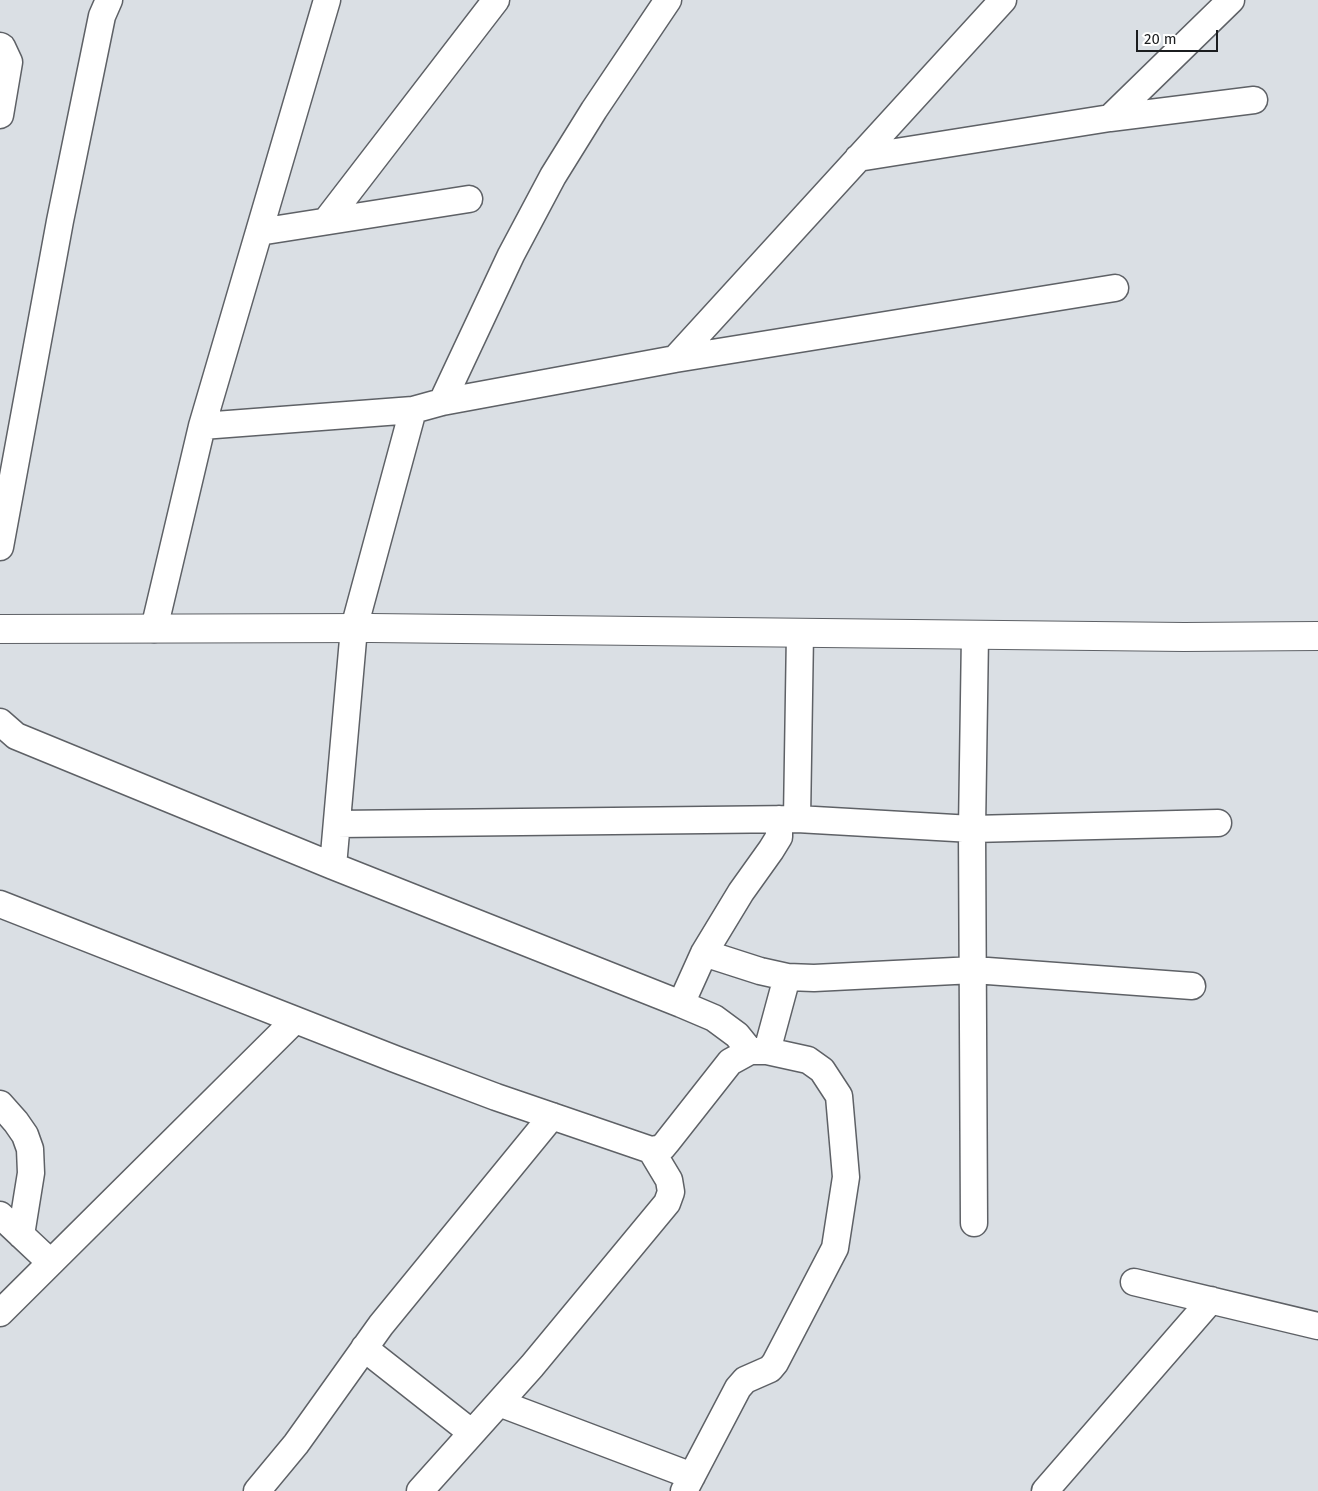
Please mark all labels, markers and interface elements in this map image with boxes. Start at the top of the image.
scale bar [1138,20,1220,52]
text: 20 m [1144,30,1177,48]

